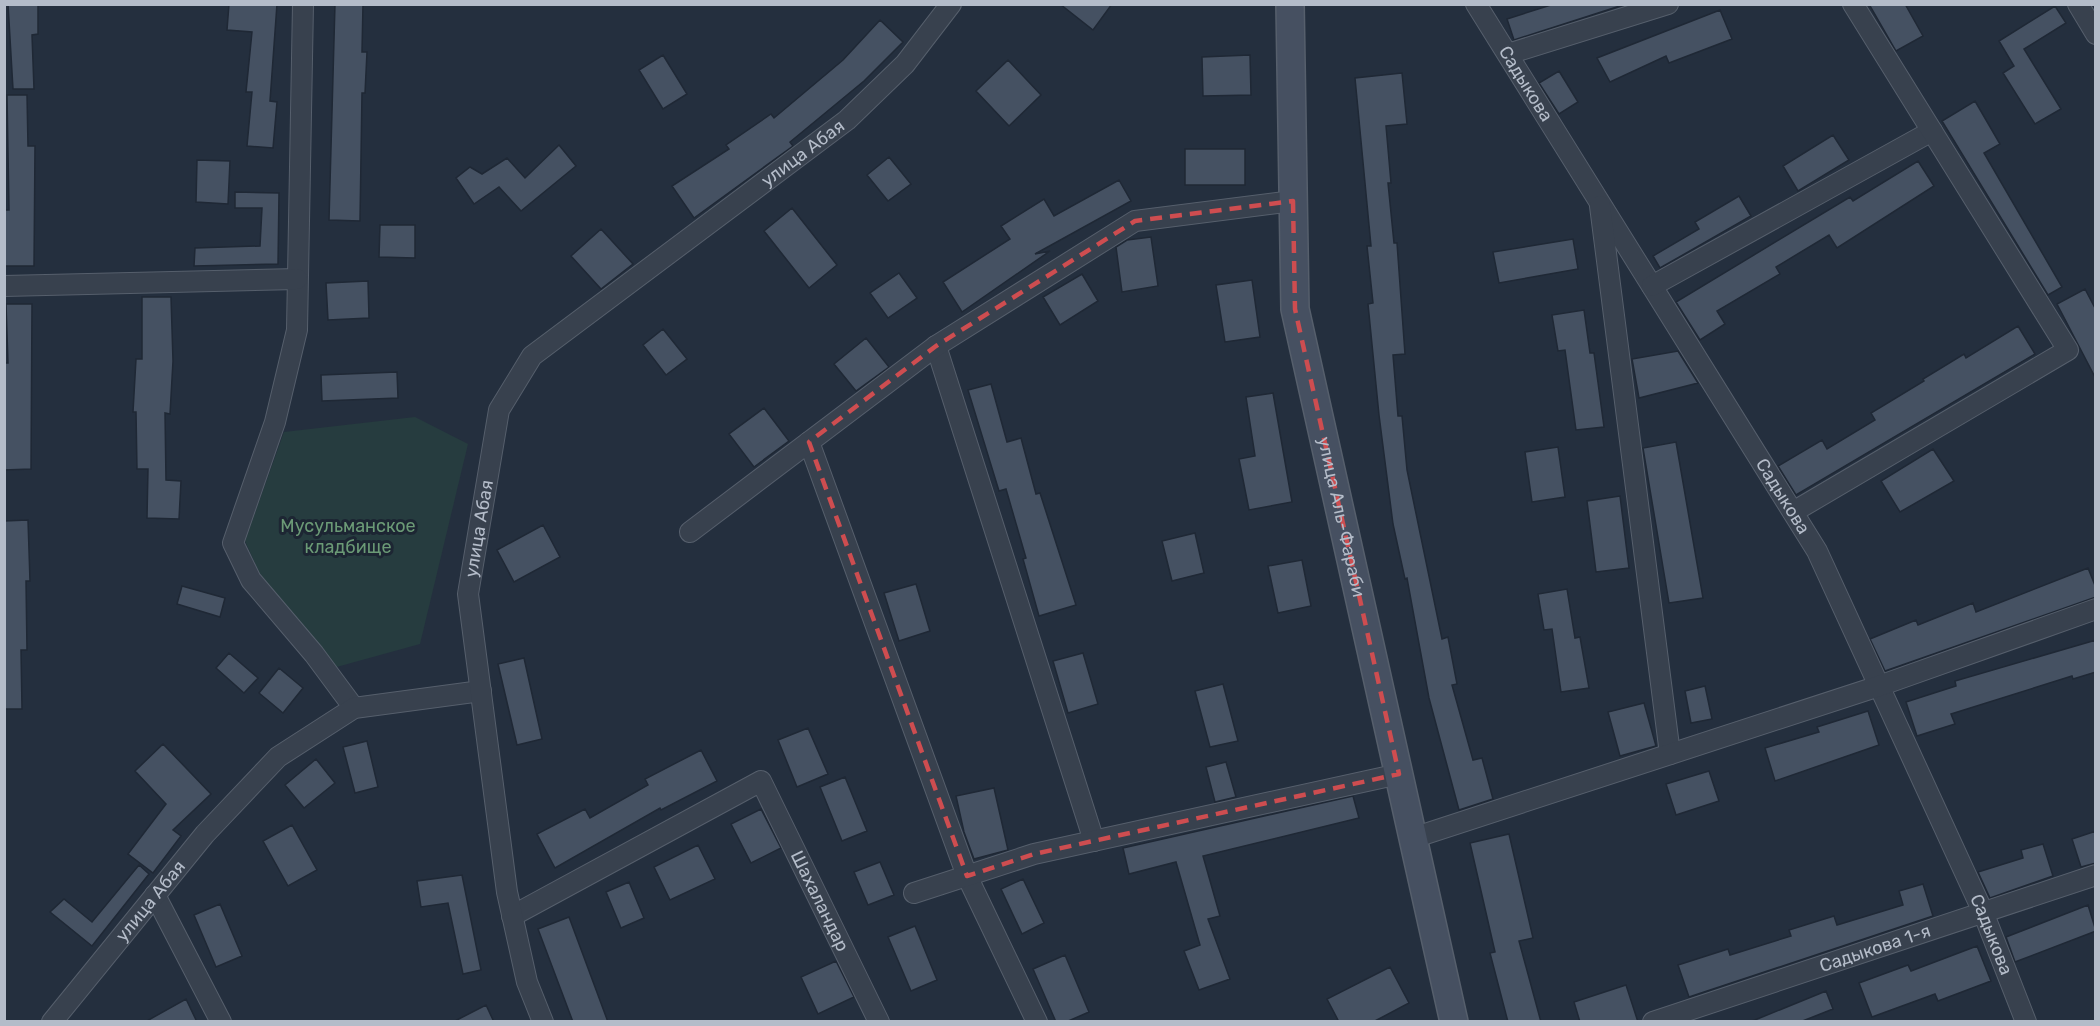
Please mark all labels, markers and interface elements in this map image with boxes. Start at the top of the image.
street label: Садыкова [1494,42,1558,126]
street label: улица Абая [757,115,849,191]
street label: улица Аль-Фараби [1313,434,1370,599]
street label: Садыкова [1751,454,1815,538]
street label: улица Абая [460,478,498,579]
park label: Мусульманское кладбище [280,515,416,558]
street label: Шахаландар [786,847,854,955]
street label: улица Абая [111,856,190,946]
street label: Садыкова [1965,891,2018,978]
street label: Садыкова 1-я [1817,920,1934,977]

